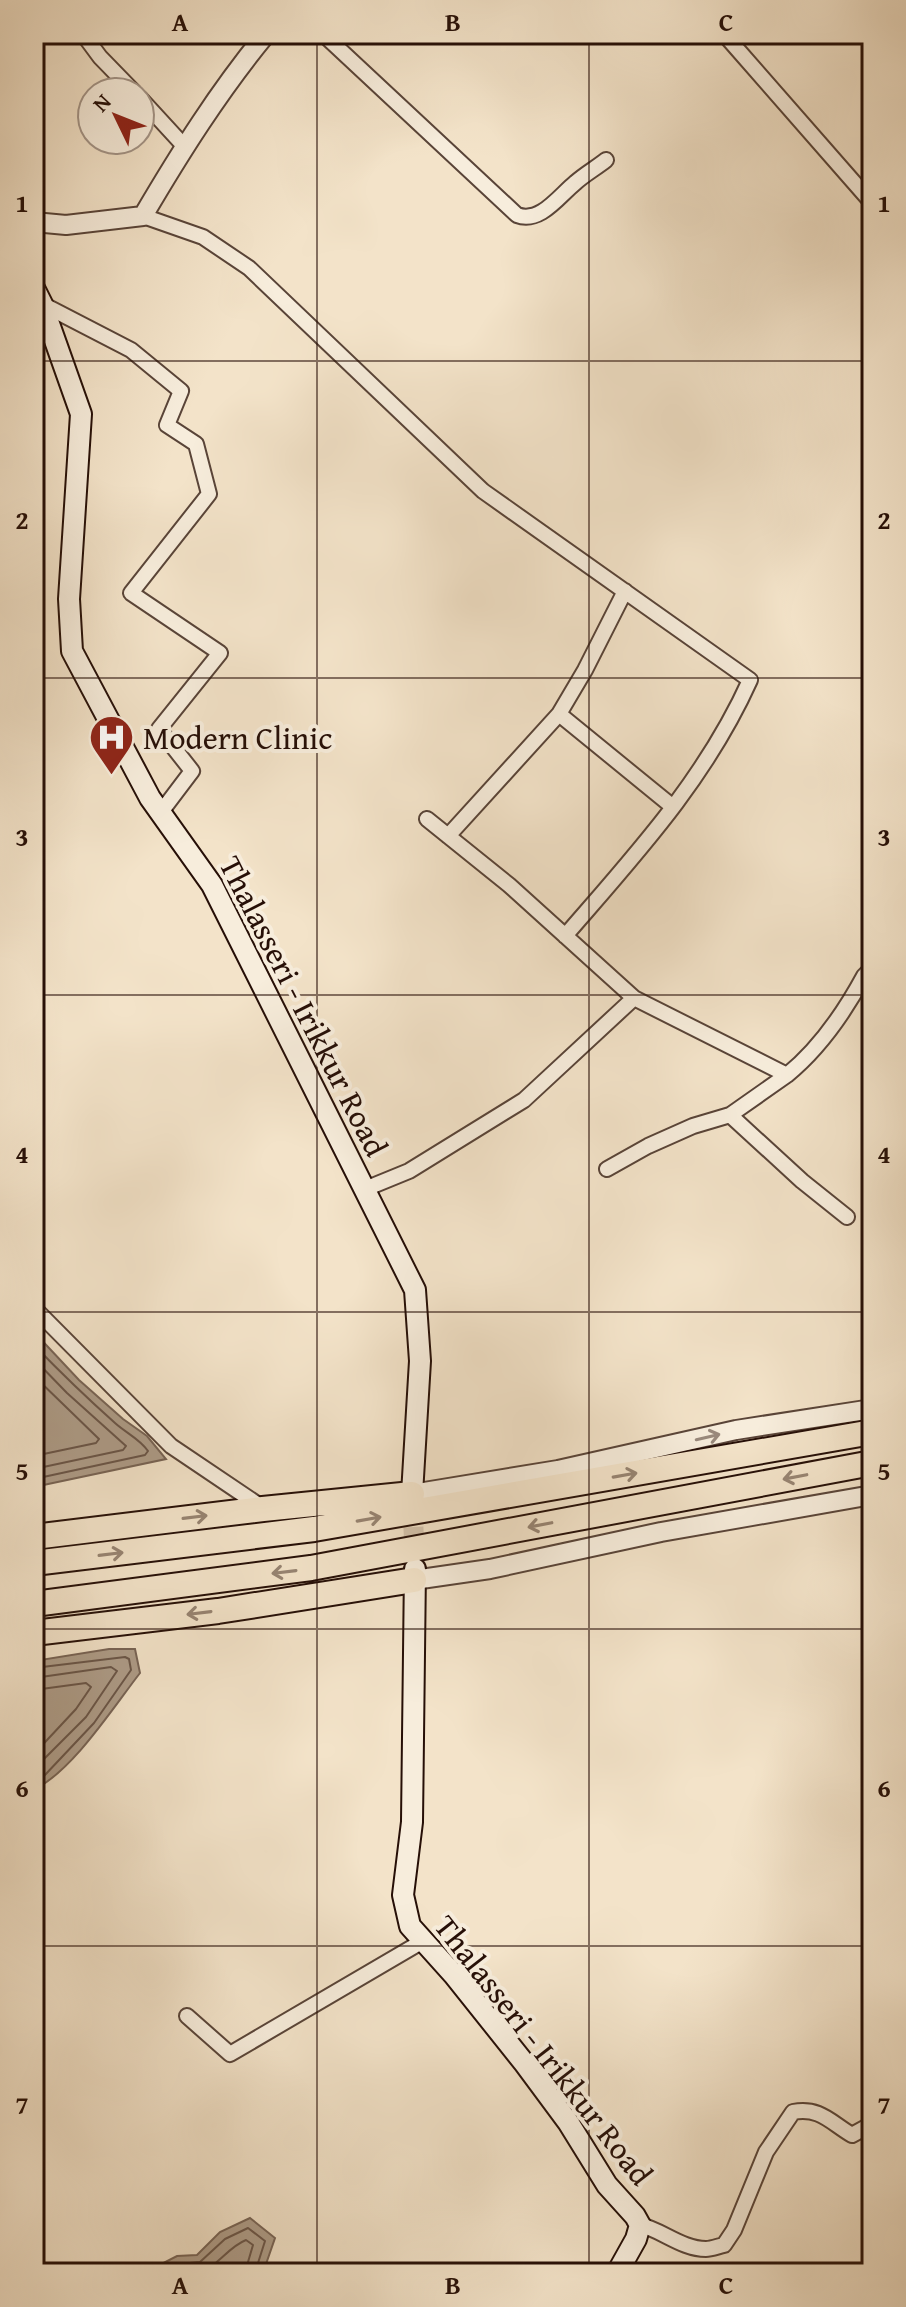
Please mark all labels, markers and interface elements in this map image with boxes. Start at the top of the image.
text: A [172,2,189,41]
text: B [445,2,461,41]
text: C [719,2,733,41]
north arrow [76,76,156,156]
text: N [85,86,118,119]
text: 1 [15,183,29,222]
text: 1 [877,183,891,222]
text: 2 [15,500,29,539]
text: 2 [877,500,891,539]
hospital icon: Modern Clinic [88,713,136,776]
place label: Modern Clinic [143,714,332,761]
text: 3 [15,817,29,856]
text: 3 [877,817,891,856]
street label: Thalasseri - Irikkur Road [208,848,400,1164]
text: 4 [15,1134,29,1173]
text: 4 [877,1134,891,1173]
one-way arrow [695,1429,721,1444]
text: 5 [15,1451,29,1490]
text: 5 [877,1451,891,1490]
one-way arrow [612,1466,637,1481]
one-way arrow [783,1470,809,1485]
one-way arrow [182,1509,207,1524]
one-way arrow [356,1511,381,1526]
one-way arrow [528,1519,553,1534]
one-way arrow [98,1547,124,1562]
one-way arrow [272,1565,297,1580]
one-way arrow [186,1606,213,1621]
text: 6 [15,1768,29,1807]
text: 6 [877,1768,891,1807]
street label: Thalasseri - Irikkur Road [423,1905,665,2195]
text: 7 [15,2085,29,2124]
text: 7 [877,2085,891,2124]
text: A [172,2265,189,2304]
text: B [445,2265,461,2304]
text: C [719,2265,733,2304]

